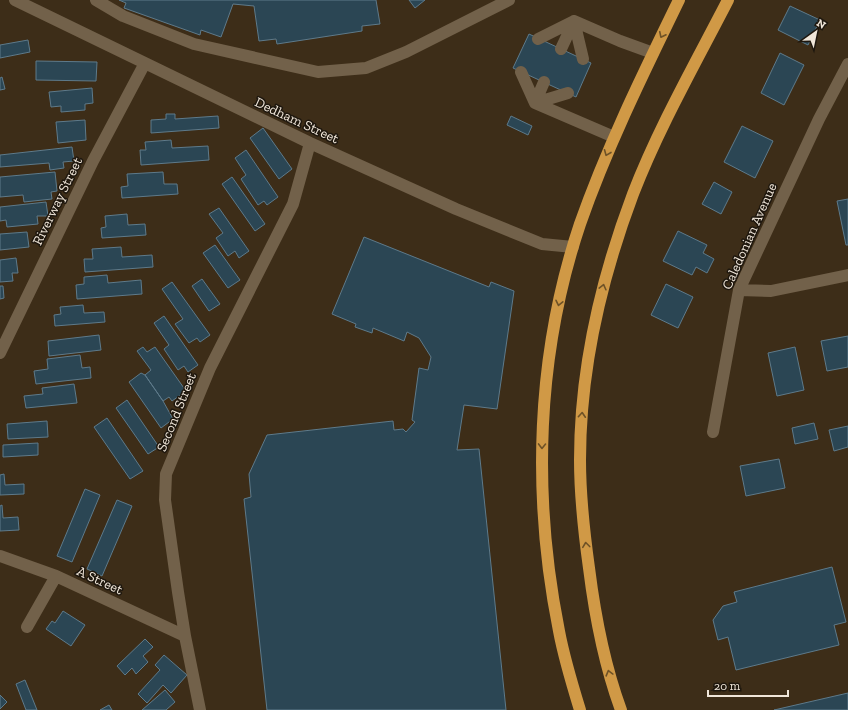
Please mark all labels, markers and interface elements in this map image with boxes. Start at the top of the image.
north arrow [796,12,836,52]
text: N [814,16,829,32]
one-way arrow [659,31,667,38]
street label: Dedham Street [252,94,342,148]
one-way arrow [604,150,612,157]
street label: Riverway Street [29,154,86,248]
street label: Caledonian Avenue [718,180,781,292]
one-way arrow [599,284,607,291]
one-way arrow [555,300,563,306]
street label: Second Street [153,370,200,454]
one-way arrow [578,412,587,418]
one-way arrow [538,443,546,449]
one-way arrow [582,542,591,548]
street label: A Street [74,562,126,599]
one-way arrow [606,670,614,676]
scale bar [708,672,788,698]
text: 20 m [714,679,741,693]

